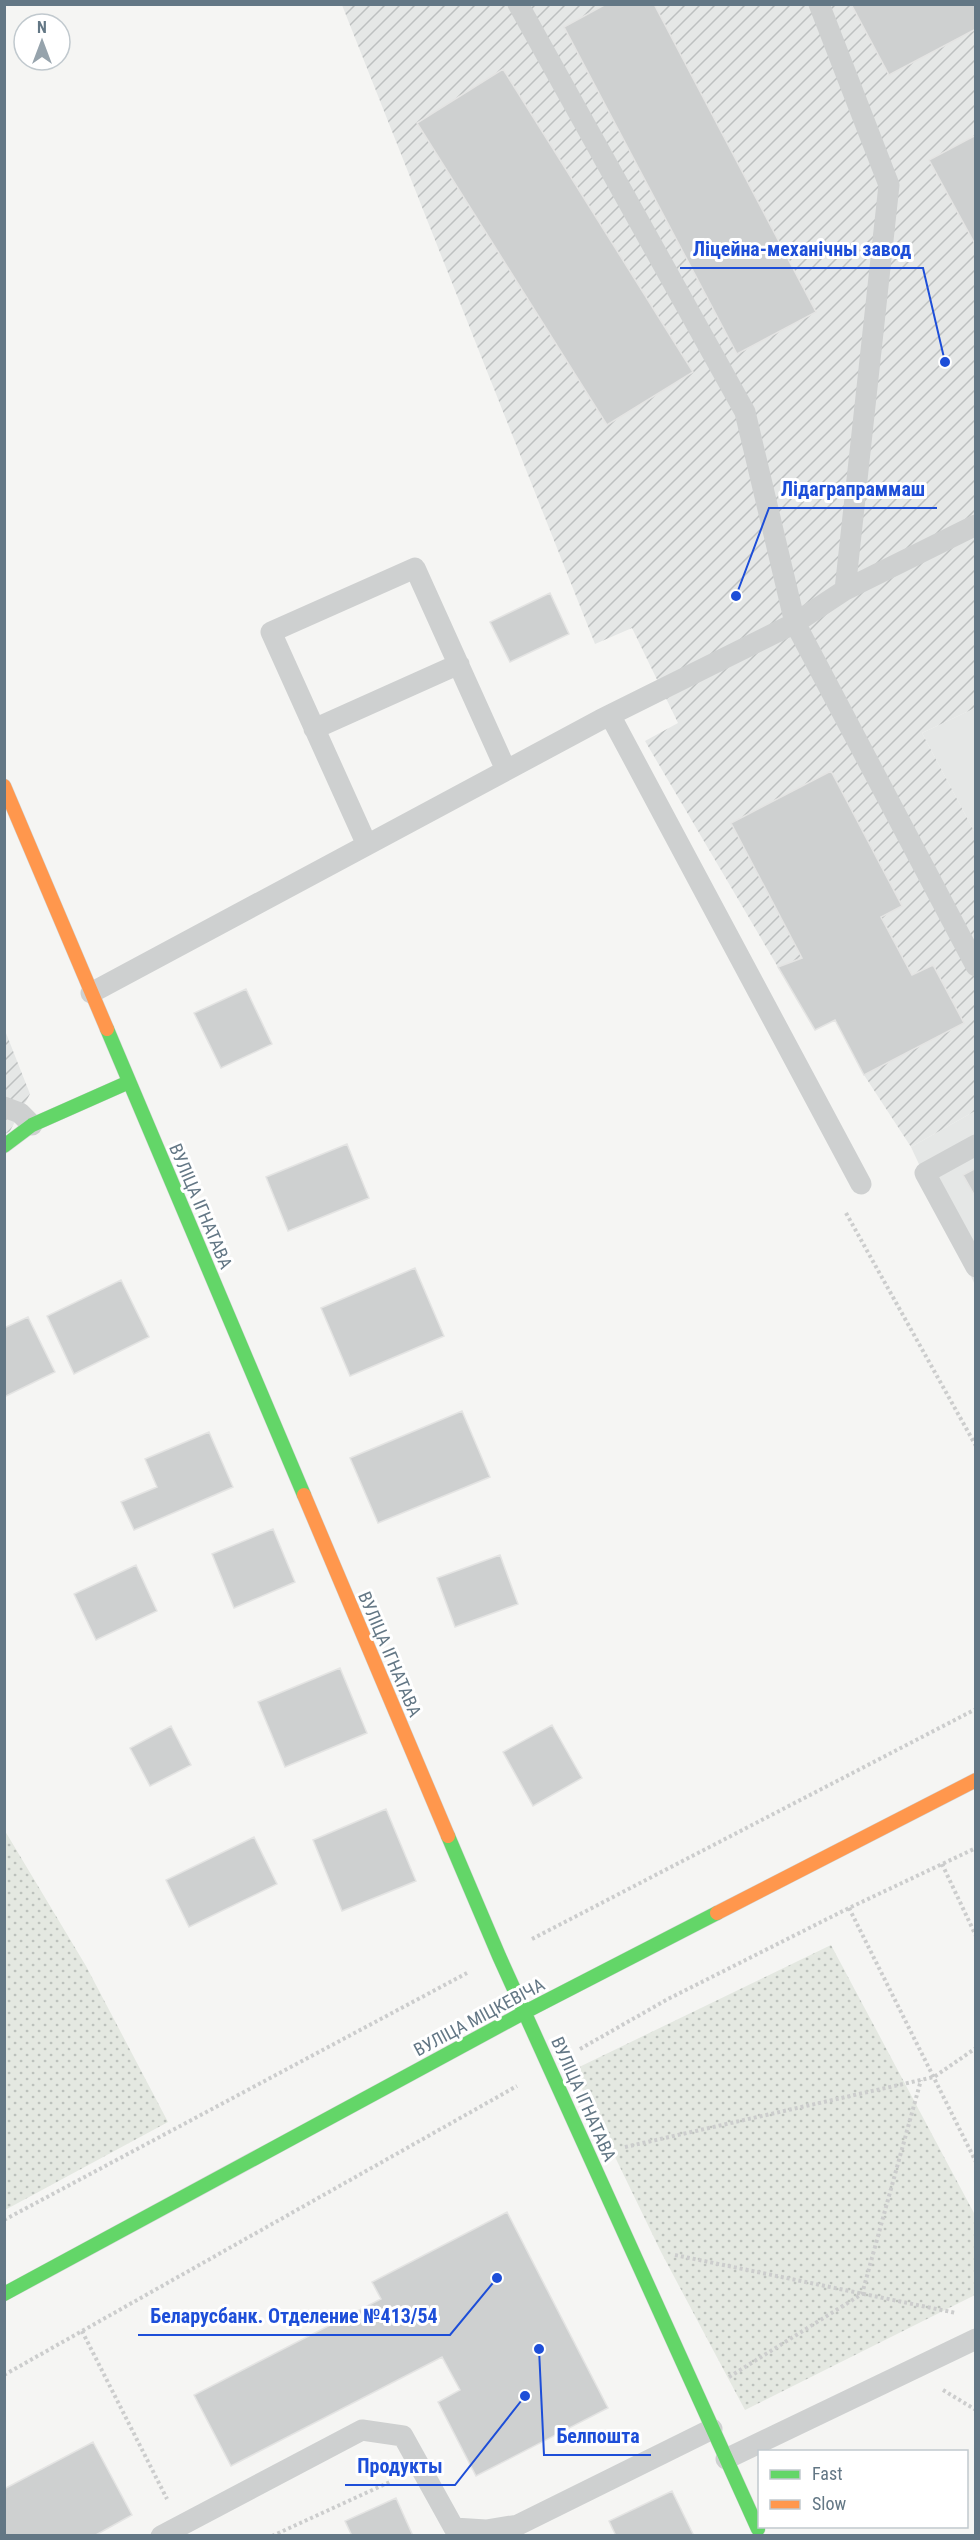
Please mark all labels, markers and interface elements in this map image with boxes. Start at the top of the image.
north arrow [12,12,72,72]
text: N [37,18,47,37]
callout: Ліцейна-механічны завод [680,230,923,268]
text: Ліцейна-механічны завод [693,237,911,261]
callout: Лідаграпраммаш [769,470,937,508]
text: Лідаграпраммаш [781,477,925,501]
street label: ВУЛІЦА ІГНАТАВА [165,1140,237,1272]
street label: ВУЛІЦА ІГНАТАВА [354,1588,426,1720]
street label: ВУЛІЦА МІЦКЕВІЧА [410,1973,548,2060]
street label: ВУЛІЦА ІГНАТАВА [547,2034,621,2165]
callout: Беларусбанк. Отделение №413/54 [138,2297,450,2335]
text: Беларусбанк. Отделение №413/54 [150,2304,438,2328]
callout: Белпошта [544,2417,651,2455]
text: Белпошта [556,2424,640,2448]
callout: Продукты [345,2447,455,2485]
legend [758,2450,968,2528]
text: Продукты [357,2454,443,2478]
text: Fast [812,2463,843,2484]
text: Slow [812,2493,847,2514]

